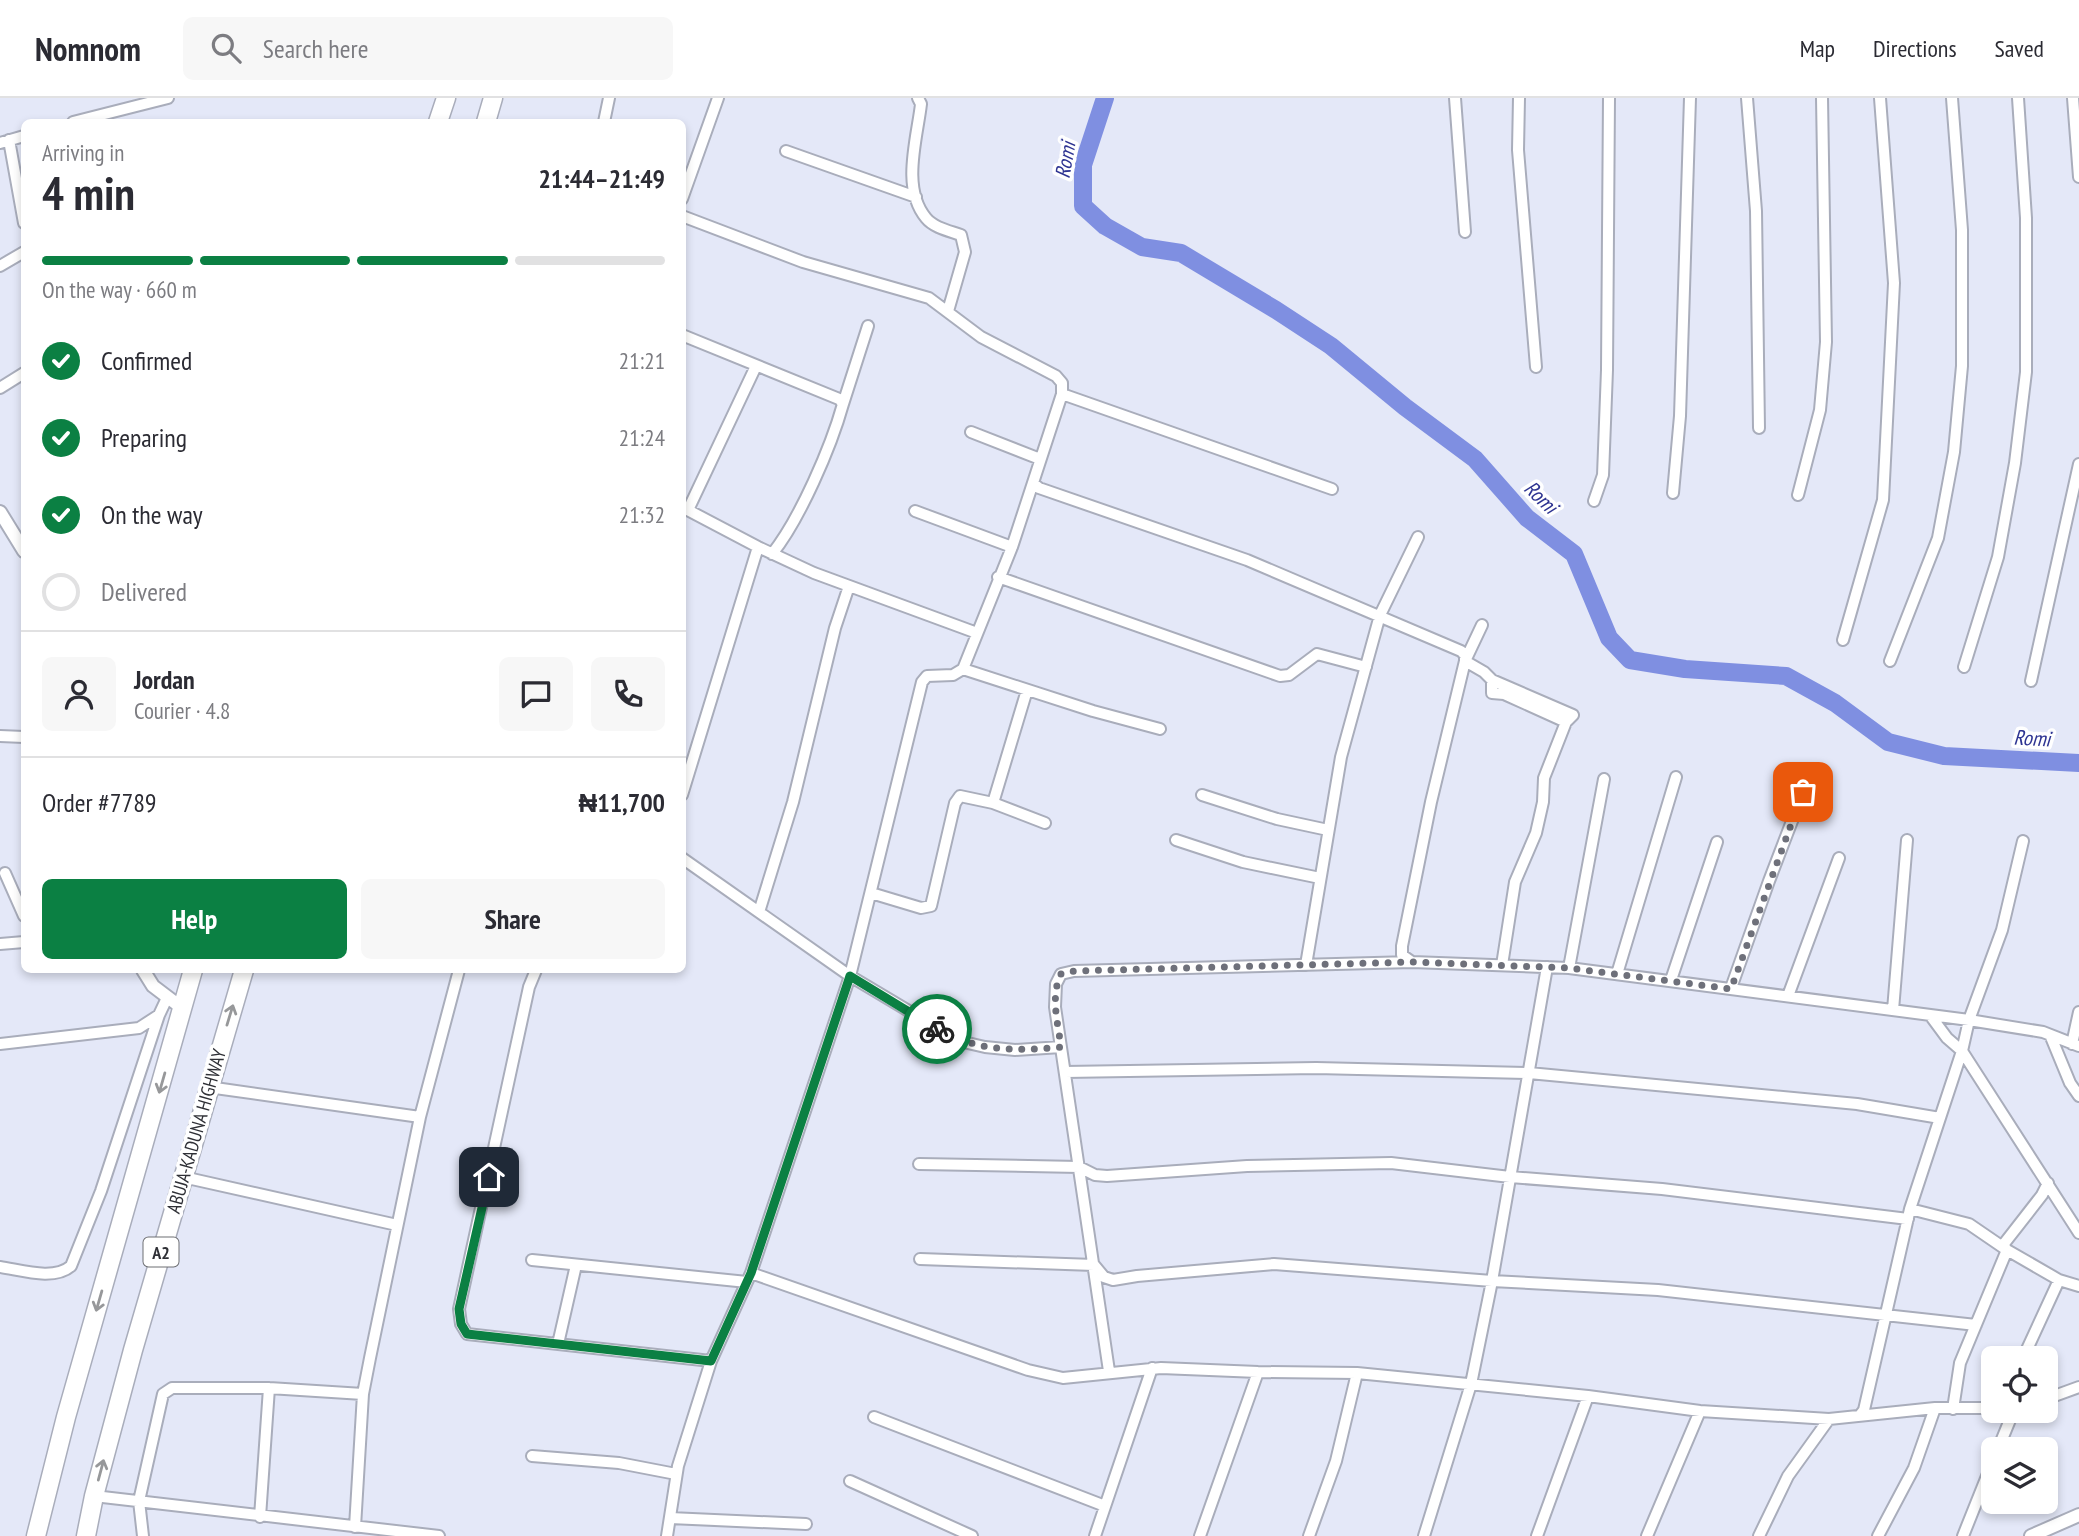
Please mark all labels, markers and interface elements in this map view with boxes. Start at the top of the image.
search box [183,17,673,80]
text: Nomnom [35,27,141,70]
icon: search [207,29,245,67]
text: Search here [263,32,368,65]
text: Map [1800,33,1835,64]
text: Directions [1873,33,1957,64]
text: Saved [1995,33,2044,64]
water label: Romi [1049,137,1082,180]
text: Arriving in [42,138,124,167]
text: 21:44–21:49 [538,162,665,195]
text: 4 min [42,163,135,223]
text: On the way · 660 m [42,275,197,304]
icon: check [42,342,80,380]
text: Confirmed [101,344,192,377]
text: 21:21 [619,346,665,375]
icon: check [42,419,80,457]
text: Preparing [101,421,187,454]
text: 21:24 [619,423,665,452]
water label: Romi [1518,475,1565,521]
icon: check [42,496,80,534]
text: On the way [101,498,203,531]
text: 21:32 [619,500,665,529]
text: Delivered [101,575,187,608]
button: person [42,657,116,731]
button: chat [499,657,573,731]
button: phone [591,657,665,731]
text: Jordan [134,663,195,696]
text: Courier · 4.8 [134,696,230,725]
water label: Romi [2013,724,2053,753]
pin [1773,762,1833,822]
icon: bag [1784,773,1822,811]
text: Order #7789 [42,786,157,819]
text: ₦11,700 [578,786,665,819]
button: Help [42,879,347,959]
button: Share [361,879,665,959]
courier [902,994,972,1064]
one-way arrow [224,1004,237,1026]
icon: bike [918,1010,956,1048]
street label: ABUJA-KADUNA HIGHWAY [161,1046,231,1216]
one-way arrow [154,1071,167,1093]
pin [459,1147,519,1207]
icon: home [470,1158,508,1196]
road number: A2 [144,1238,178,1266]
one-way arrow [92,1289,105,1312]
map controls [1981,1346,2058,1514]
button: locate [1981,1346,2058,1423]
button: layers [1981,1437,2058,1514]
one-way arrow [95,1459,108,1481]

